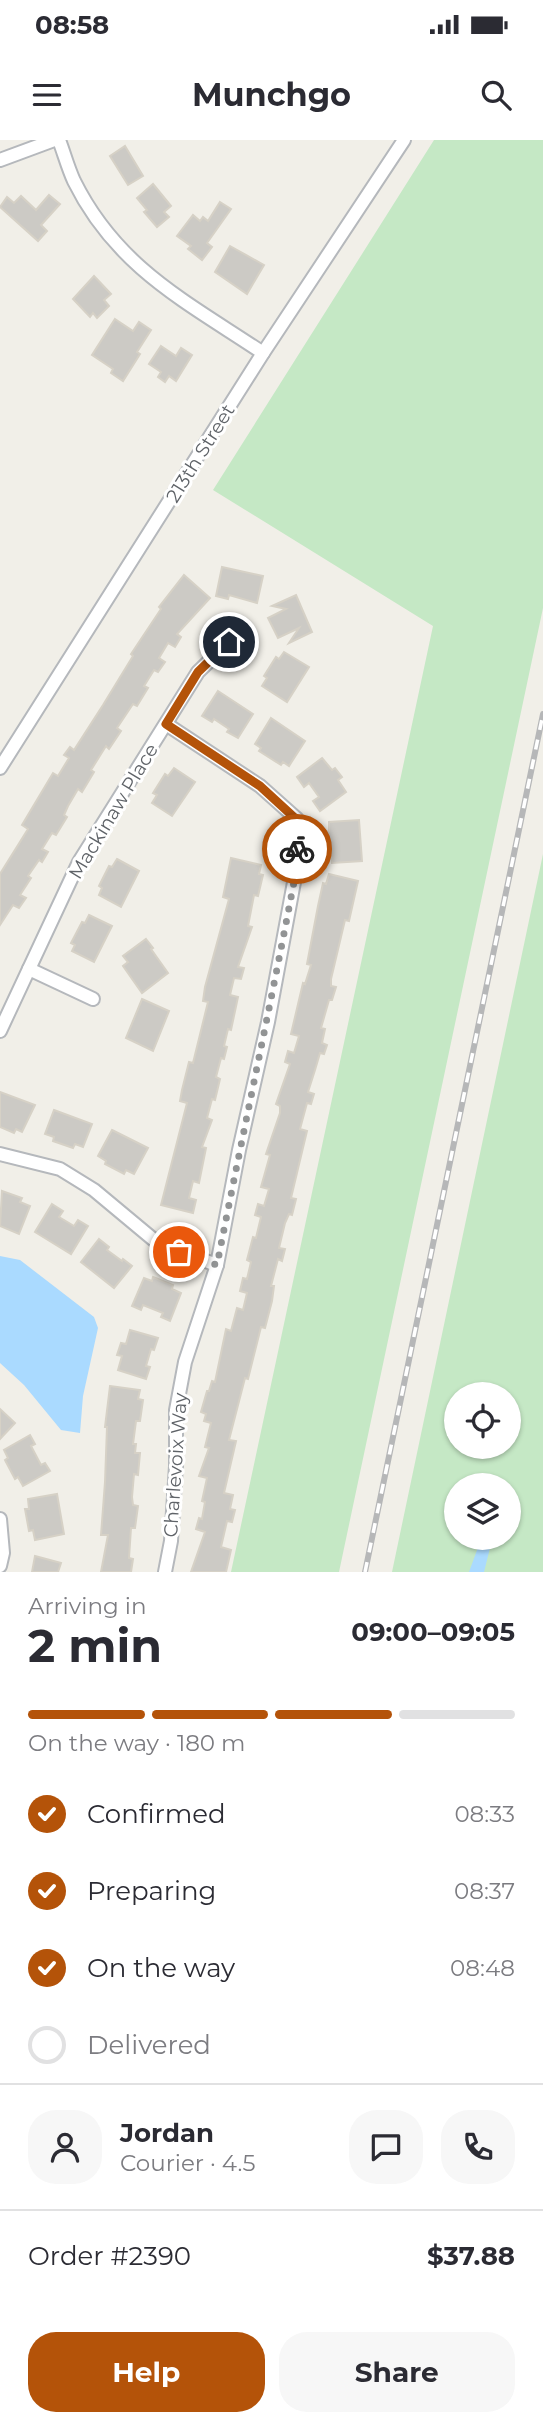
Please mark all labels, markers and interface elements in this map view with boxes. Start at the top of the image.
text: 08:58 [35,9,109,41]
text: Munchgo [192,75,351,114]
icon: menu [28,76,66,114]
icon: search [477,76,515,114]
street label: 213th Street [161,400,240,507]
pin [199,612,259,672]
icon: home [210,623,248,661]
street label: Mackinaw Place [64,739,163,883]
courier [262,814,332,884]
icon: bike [278,830,316,868]
pin [149,1222,209,1282]
icon: bag [160,1233,198,1271]
map controls [444,1382,521,1550]
button: locate [444,1382,521,1459]
street label: Charlevoix Way [159,1391,192,1538]
button: layers [444,1473,521,1550]
text: Arriving in [28,1592,147,1620]
text: 09:00–09:05 [351,1616,515,1648]
text: 2 min [28,1617,162,1674]
text: On the way · 180 m [28,1729,246,1757]
icon: check [28,1795,66,1833]
text: Confirmed [87,1798,226,1830]
text: 08:33 [454,1800,515,1828]
icon: check [28,1872,66,1910]
text: Preparing [87,1875,216,1907]
text: 08:37 [454,1877,515,1905]
icon: check [28,1949,66,1987]
text: On the way [87,1952,235,1984]
text: 08:48 [450,1954,515,1982]
text: Delivered [87,2029,211,2061]
button: person [28,2110,102,2184]
button: chat [349,2110,423,2184]
button: phone [441,2110,515,2184]
text: Jordan [120,2117,214,2149]
text: Courier · 4.5 [120,2149,255,2177]
text: Order #2390 [28,2240,191,2272]
text: $37.88 [427,2240,515,2272]
button: Help [28,2332,265,2412]
button: Share [279,2332,515,2412]

